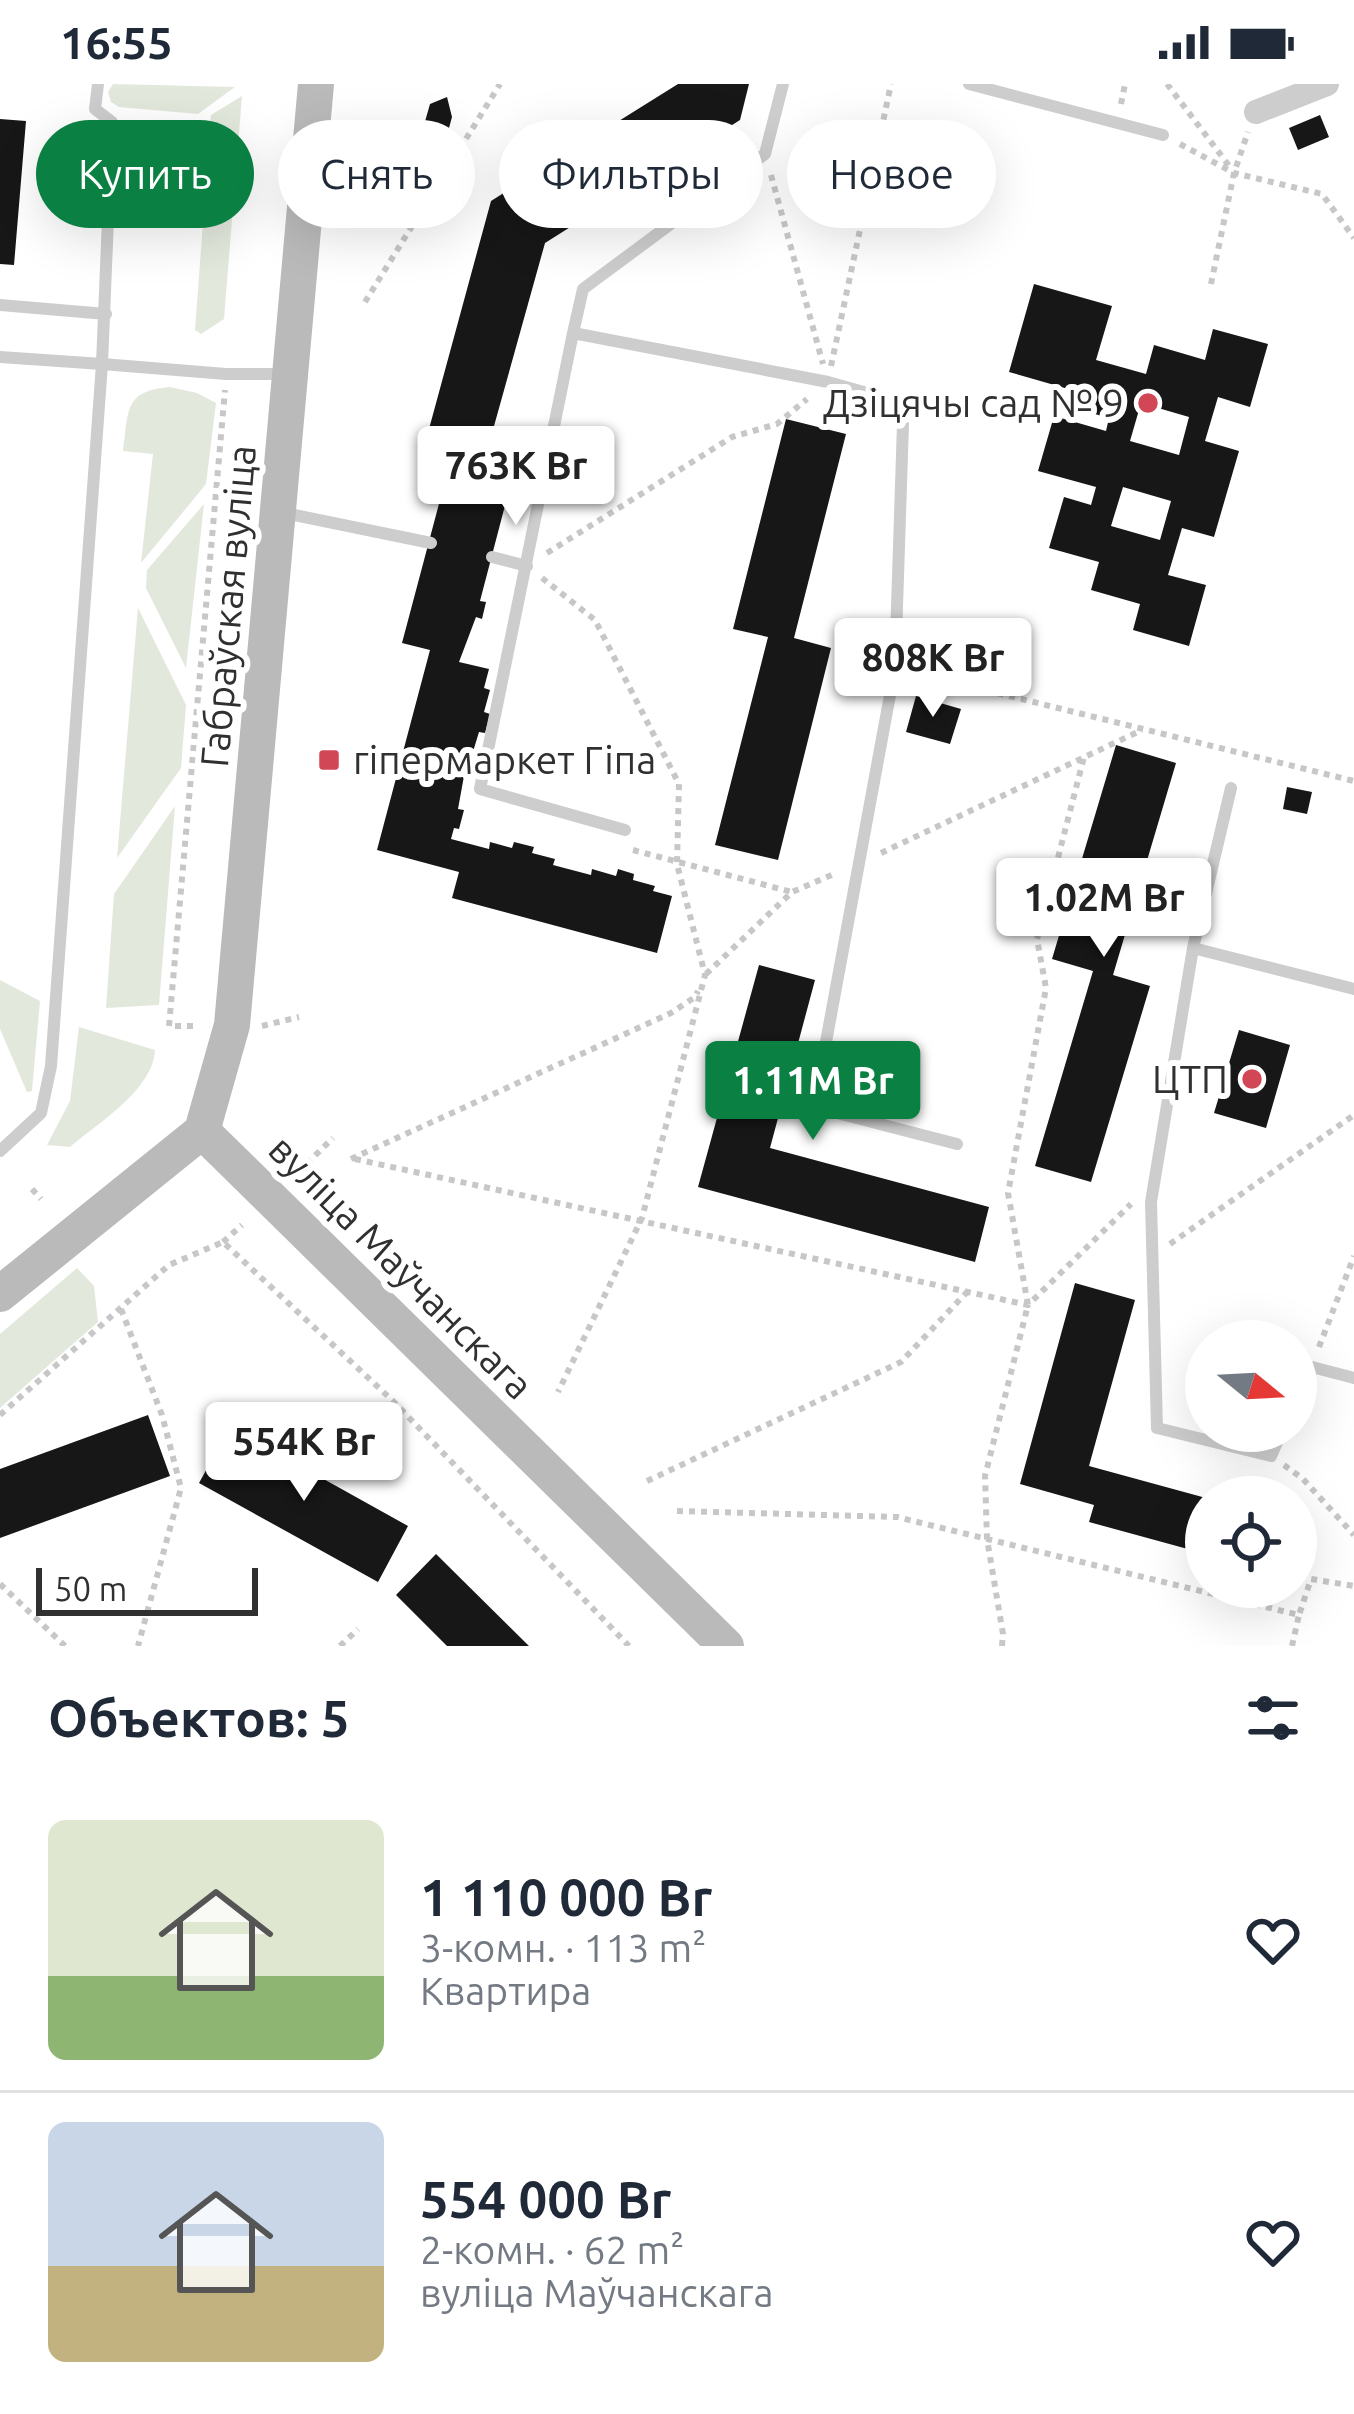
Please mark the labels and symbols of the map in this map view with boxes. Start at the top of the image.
place label: Дзіцячы сад № 9 [823,381,1124,424]
marker: Дзіцячы сад № 9 [1135,390,1161,416]
pin: 763K Br [405,426,627,528]
street label: Габраўская вуліца [192,443,263,769]
pin: 808K Br [822,618,1044,720]
place label: гіпермаркет Гіпа [353,738,656,781]
marker: гіпермаркет Гіпа [316,747,342,773]
pin: 1.02M Br [980,858,1228,960]
pin: 1.11M Br [689,1041,937,1143]
place label: ЦТП [1152,1057,1228,1100]
marker: ЦТП [1239,1066,1265,1092]
street label: вуліца Маўчанскага [261,1126,542,1407]
north arrow [1185,1320,1317,1452]
pin: 554K Br [193,1402,415,1504]
scale bar [36,1562,258,1615]

